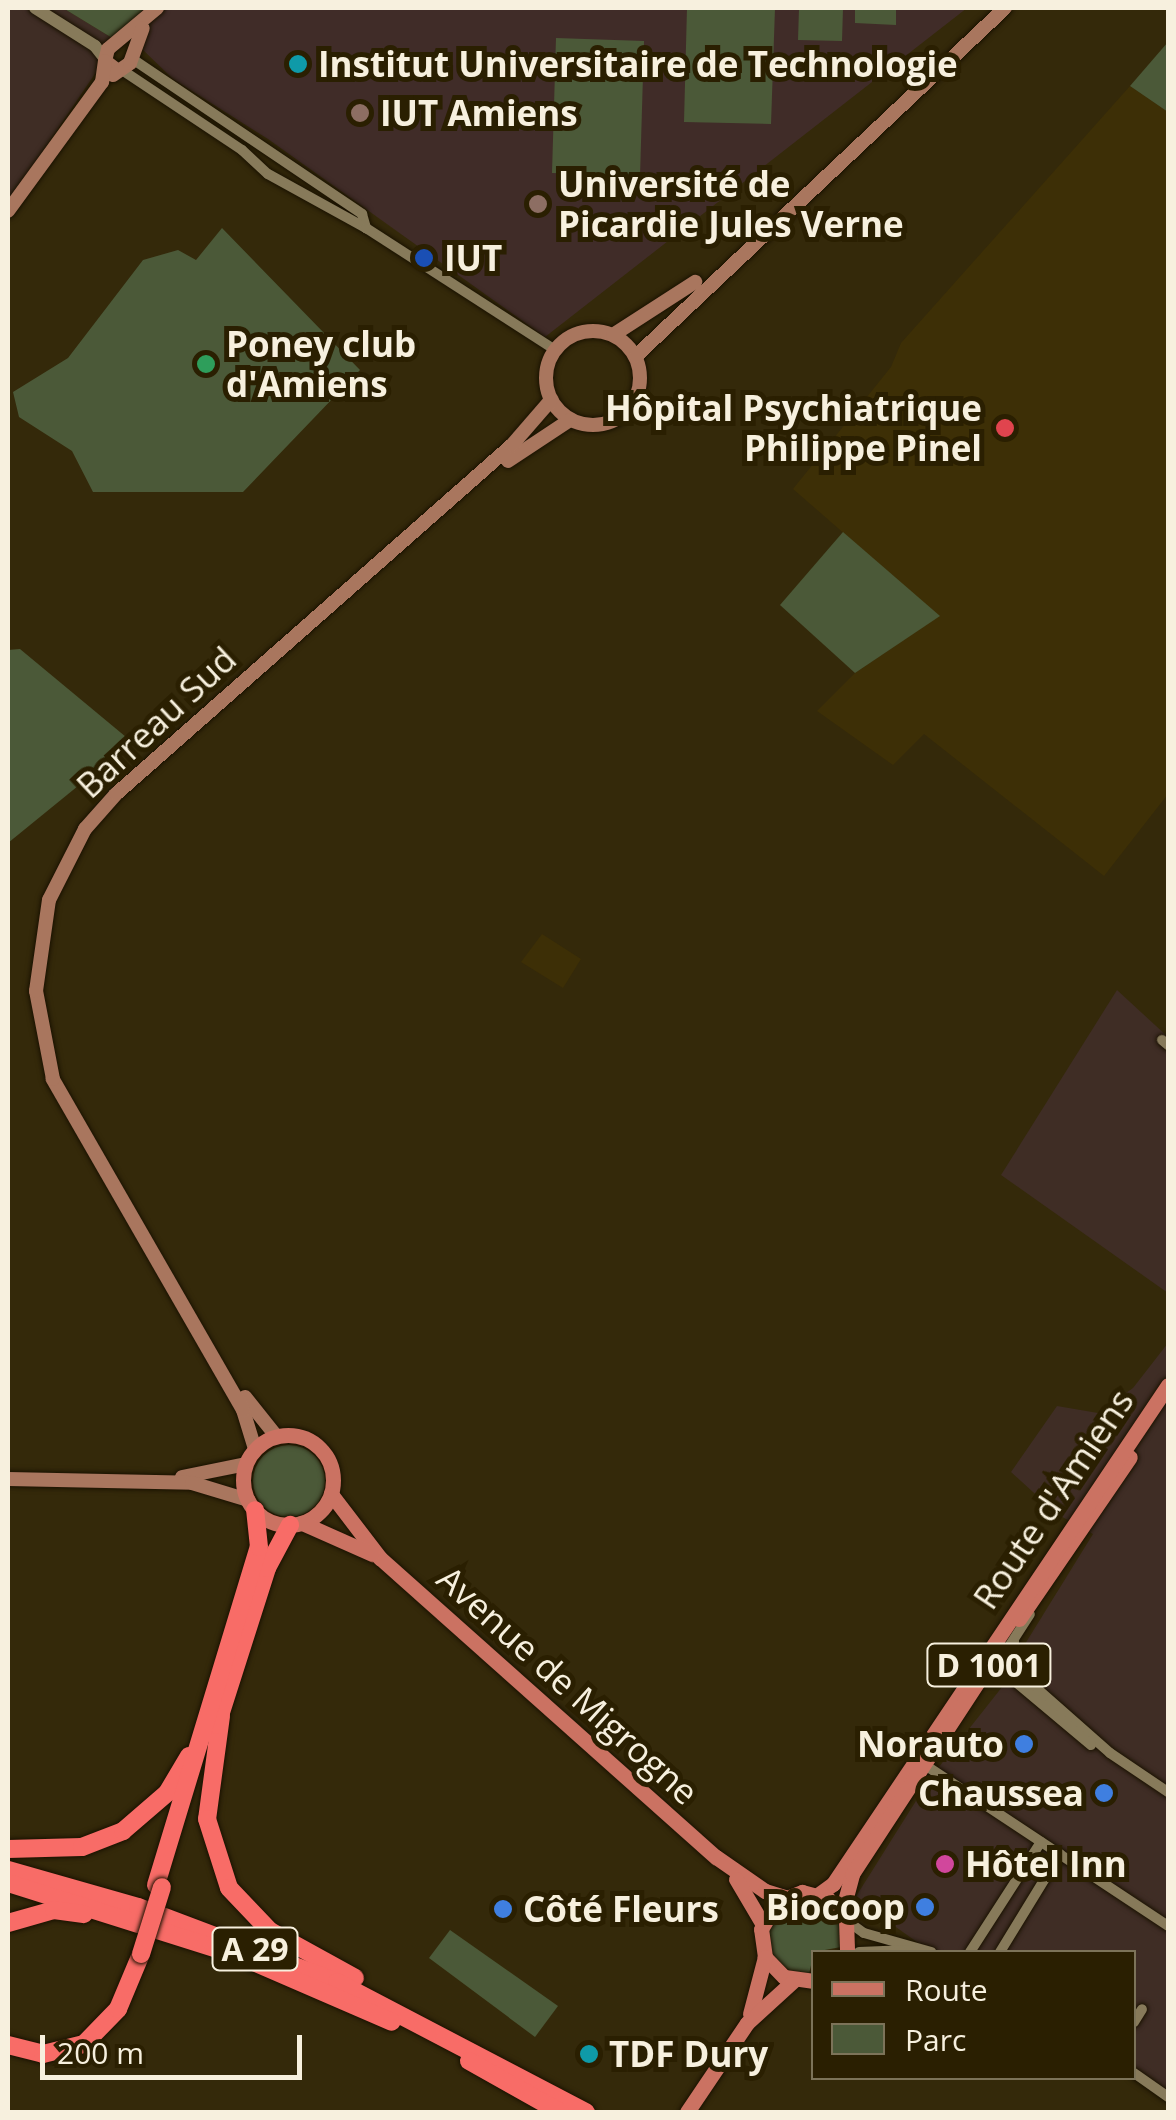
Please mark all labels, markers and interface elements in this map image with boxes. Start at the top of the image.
place label: Institut Universitaire de Technologie [318,43,958,85]
marker: Institut Universitaire de Technologie [287,53,309,75]
place label: IUT Amiens [380,92,578,134]
marker: IUT Amiens [349,102,371,124]
place label: Université de Picardie Jules Verne [558,163,904,245]
marker: Université de Picardie Jules Verne [527,193,549,215]
place label: IUT [444,237,502,279]
marker: IUT [413,247,435,269]
place label: Poney club d'Amiens [226,323,416,405]
marker: Poney club d'Amiens [195,353,217,375]
place label: Hôpital Psychiatrique Philippe Pinel [605,387,982,469]
marker: Hôpital Psychiatrique Philippe Pinel [992,415,1018,441]
street label: Barreau Sud [68,638,244,806]
street label: Route d'Amiens [964,1381,1142,1617]
street label: Avenue de Migrogne [429,1557,707,1813]
road number: D 1001 [924,1638,1054,1692]
place label: Norauto [857,1723,1004,1765]
marker: Norauto [1013,1733,1035,1755]
place label: Chaussea [918,1772,1084,1814]
marker: Chaussea [1093,1782,1115,1804]
place label: Hôtel Inn [965,1843,1127,1885]
marker: Hôtel Inn [934,1853,956,1875]
place label: Biocoop [766,1886,905,1928]
place label: Côté Fleurs [523,1888,719,1930]
marker: Biocoop [914,1896,936,1918]
marker: Côté Fleurs [492,1898,514,1920]
road number: A 29 [210,1922,300,1976]
legend [811,1950,1136,2080]
text: Route [905,1969,988,2010]
scale bar [45,2015,308,2077]
text: Parc [905,2019,966,2060]
text: 200 m [57,2032,144,2073]
place label: TDF Dury [609,2033,768,2075]
marker: TDF Dury [578,2043,600,2065]

